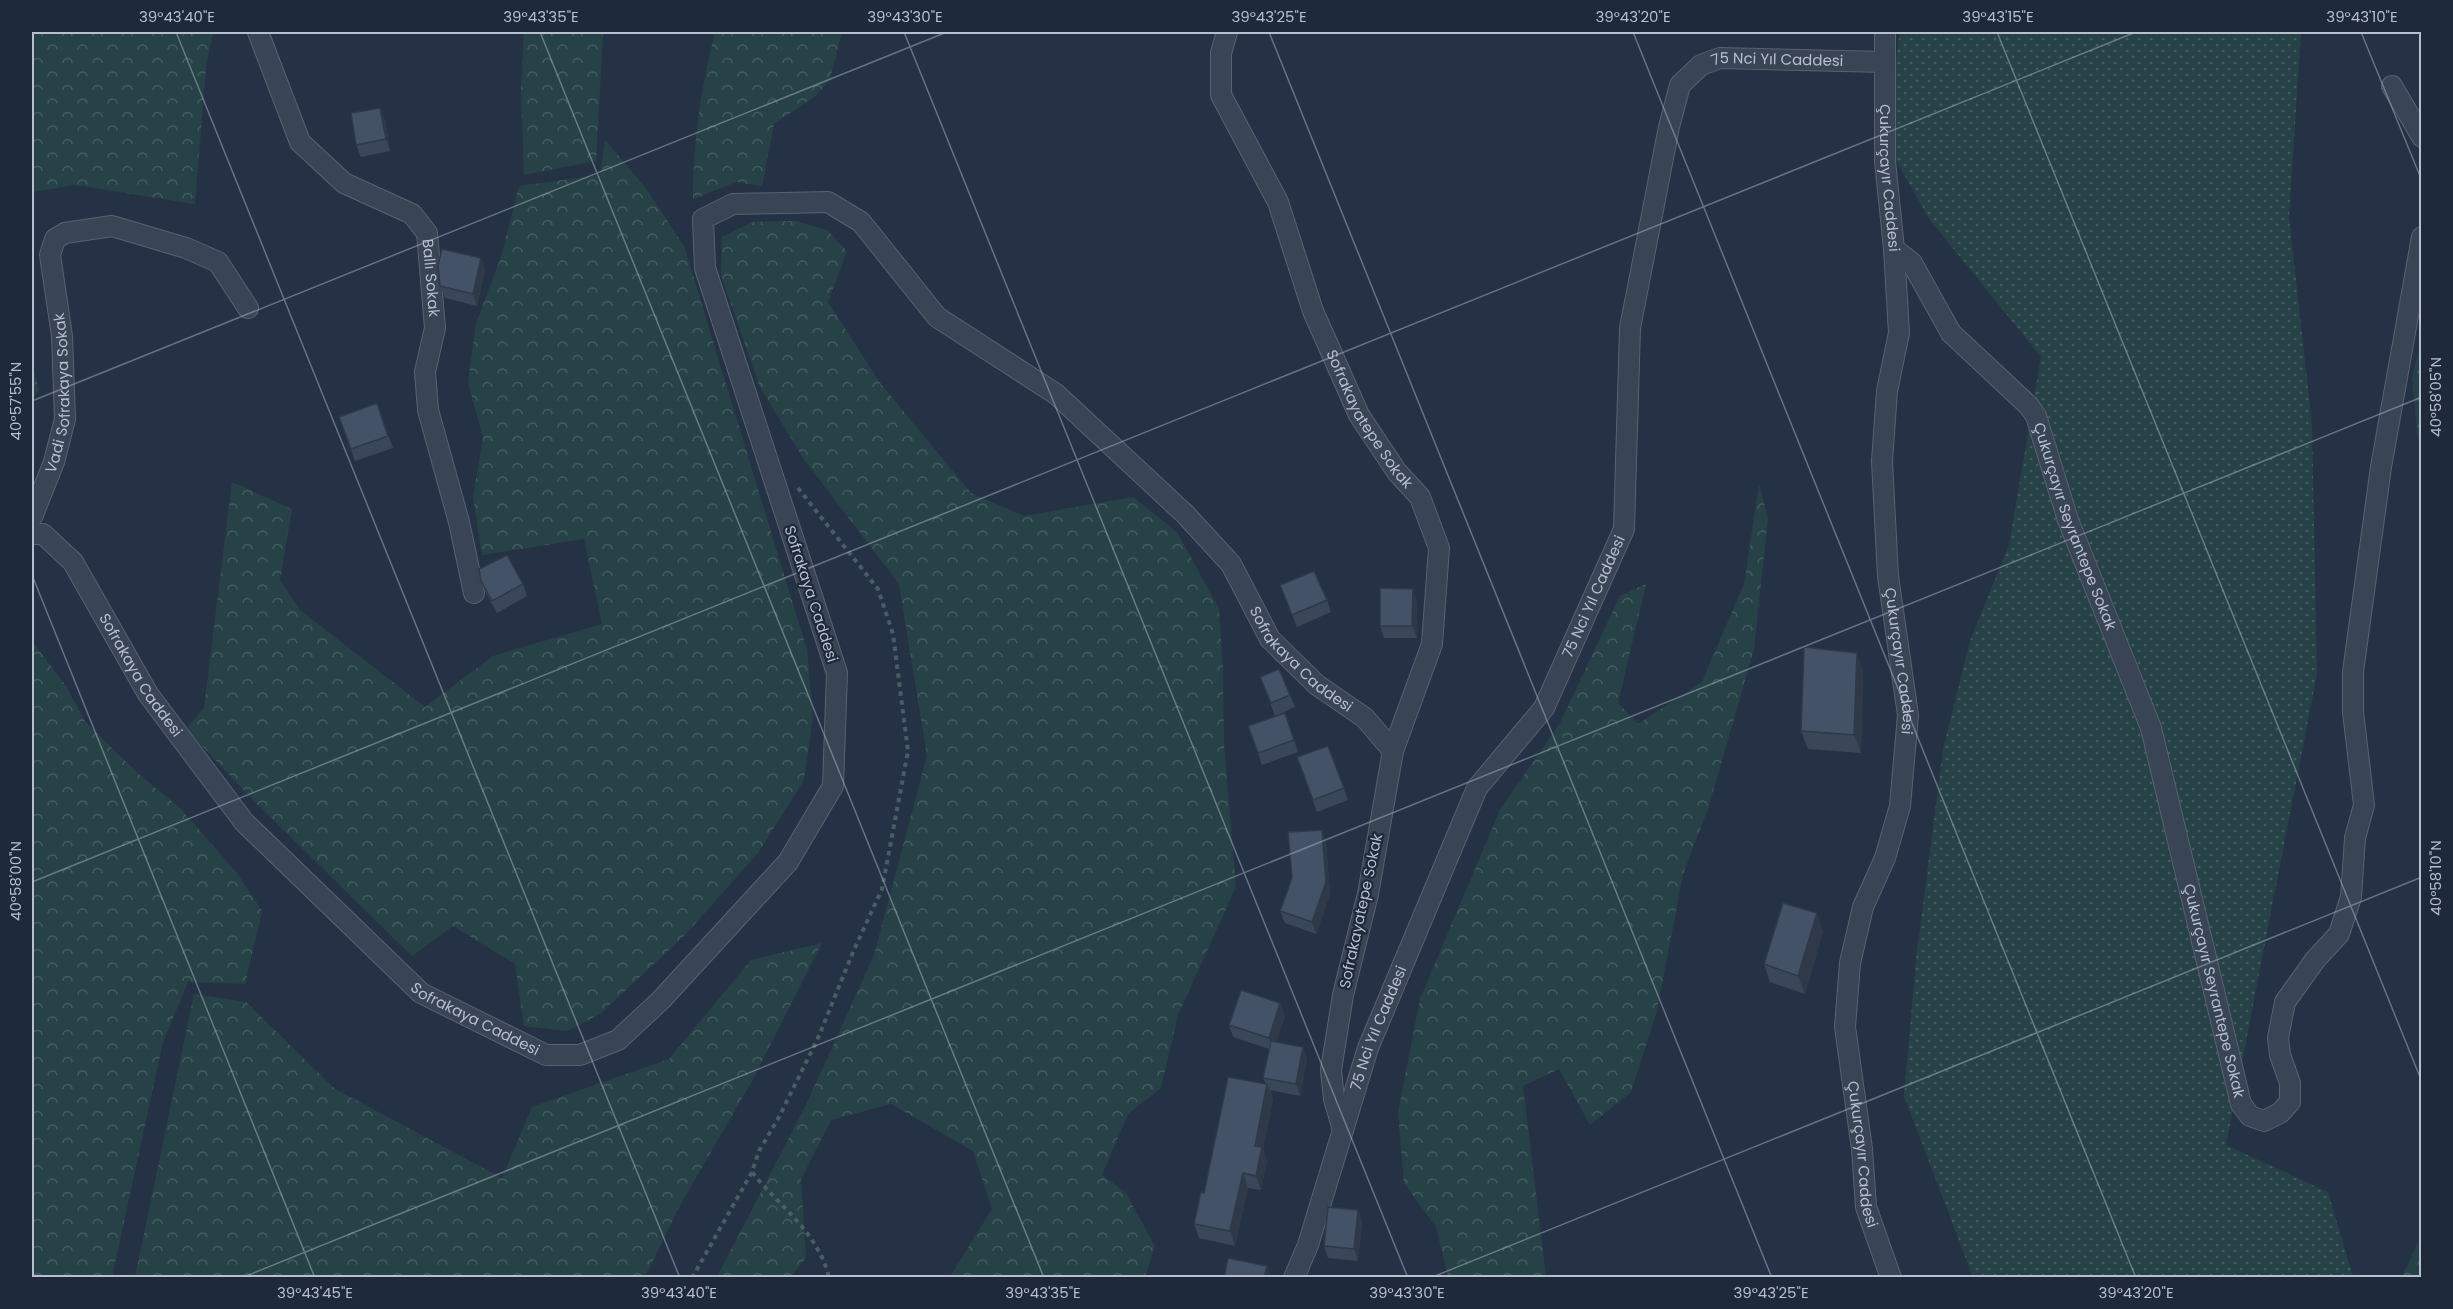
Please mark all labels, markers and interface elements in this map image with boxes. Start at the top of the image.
text: 39°43'40"E [139,6,215,27]
text: 39°43'35"E [503,6,579,27]
text: 39°43'30"E [867,6,943,27]
text: 39°43'25"E [1231,6,1307,27]
text: 39°43'20"E [1595,6,1671,27]
text: 39°43'15"E [1962,6,2034,27]
text: 39°43'10"E [2326,6,2398,27]
street label: 75 Nci Yıl Caddesi [1708,47,1844,71]
street label: Çukurçayır Caddesi [1875,104,1905,252]
street label: Ballı Sokak [418,238,445,318]
street label: Vadi Sofrakaya Sokak [40,311,75,476]
street label: Sofrakayatepe Sokak [1321,346,1418,493]
text: 40°58'05"N [2425,357,2446,437]
text: 40°57'55"N [5,362,26,440]
street label: Çukurçayır Seyrantepe Sokak [2029,420,2122,633]
street label: Sofrakaya Caddesi [779,523,843,665]
street label: 75 Nci Yıl Caddesi [1557,532,1630,661]
street label: Çukurçayır Caddesi [1880,586,1919,735]
street label: Sofrakaya Caddesi [1245,602,1357,717]
street label: Sofrakaya Caddesi [94,609,188,741]
street label: Sofrakayatepe Sokak [1334,831,1387,990]
text: 40°58'10"N [2425,840,2446,916]
text: 40°58'00"N [5,841,26,921]
street label: Çukurçayır Seyrantepe Sokak [2179,882,2250,1100]
street label: 75 Nci Yıl Caddesi [1345,962,1411,1093]
street label: Sofrakaya Caddesi [406,977,543,1060]
street label: Çukurçayır Caddesi [1843,1079,1883,1230]
text: 39°43'45"E [277,1282,353,1303]
text: 39°43'40"E [641,1282,717,1303]
text: 39°43'35"E [1005,1282,1081,1303]
text: 39°43'30"E [1369,1282,1445,1303]
text: 39°43'25"E [1733,1282,1809,1303]
text: 39°43'20"E [2098,1282,2174,1303]

